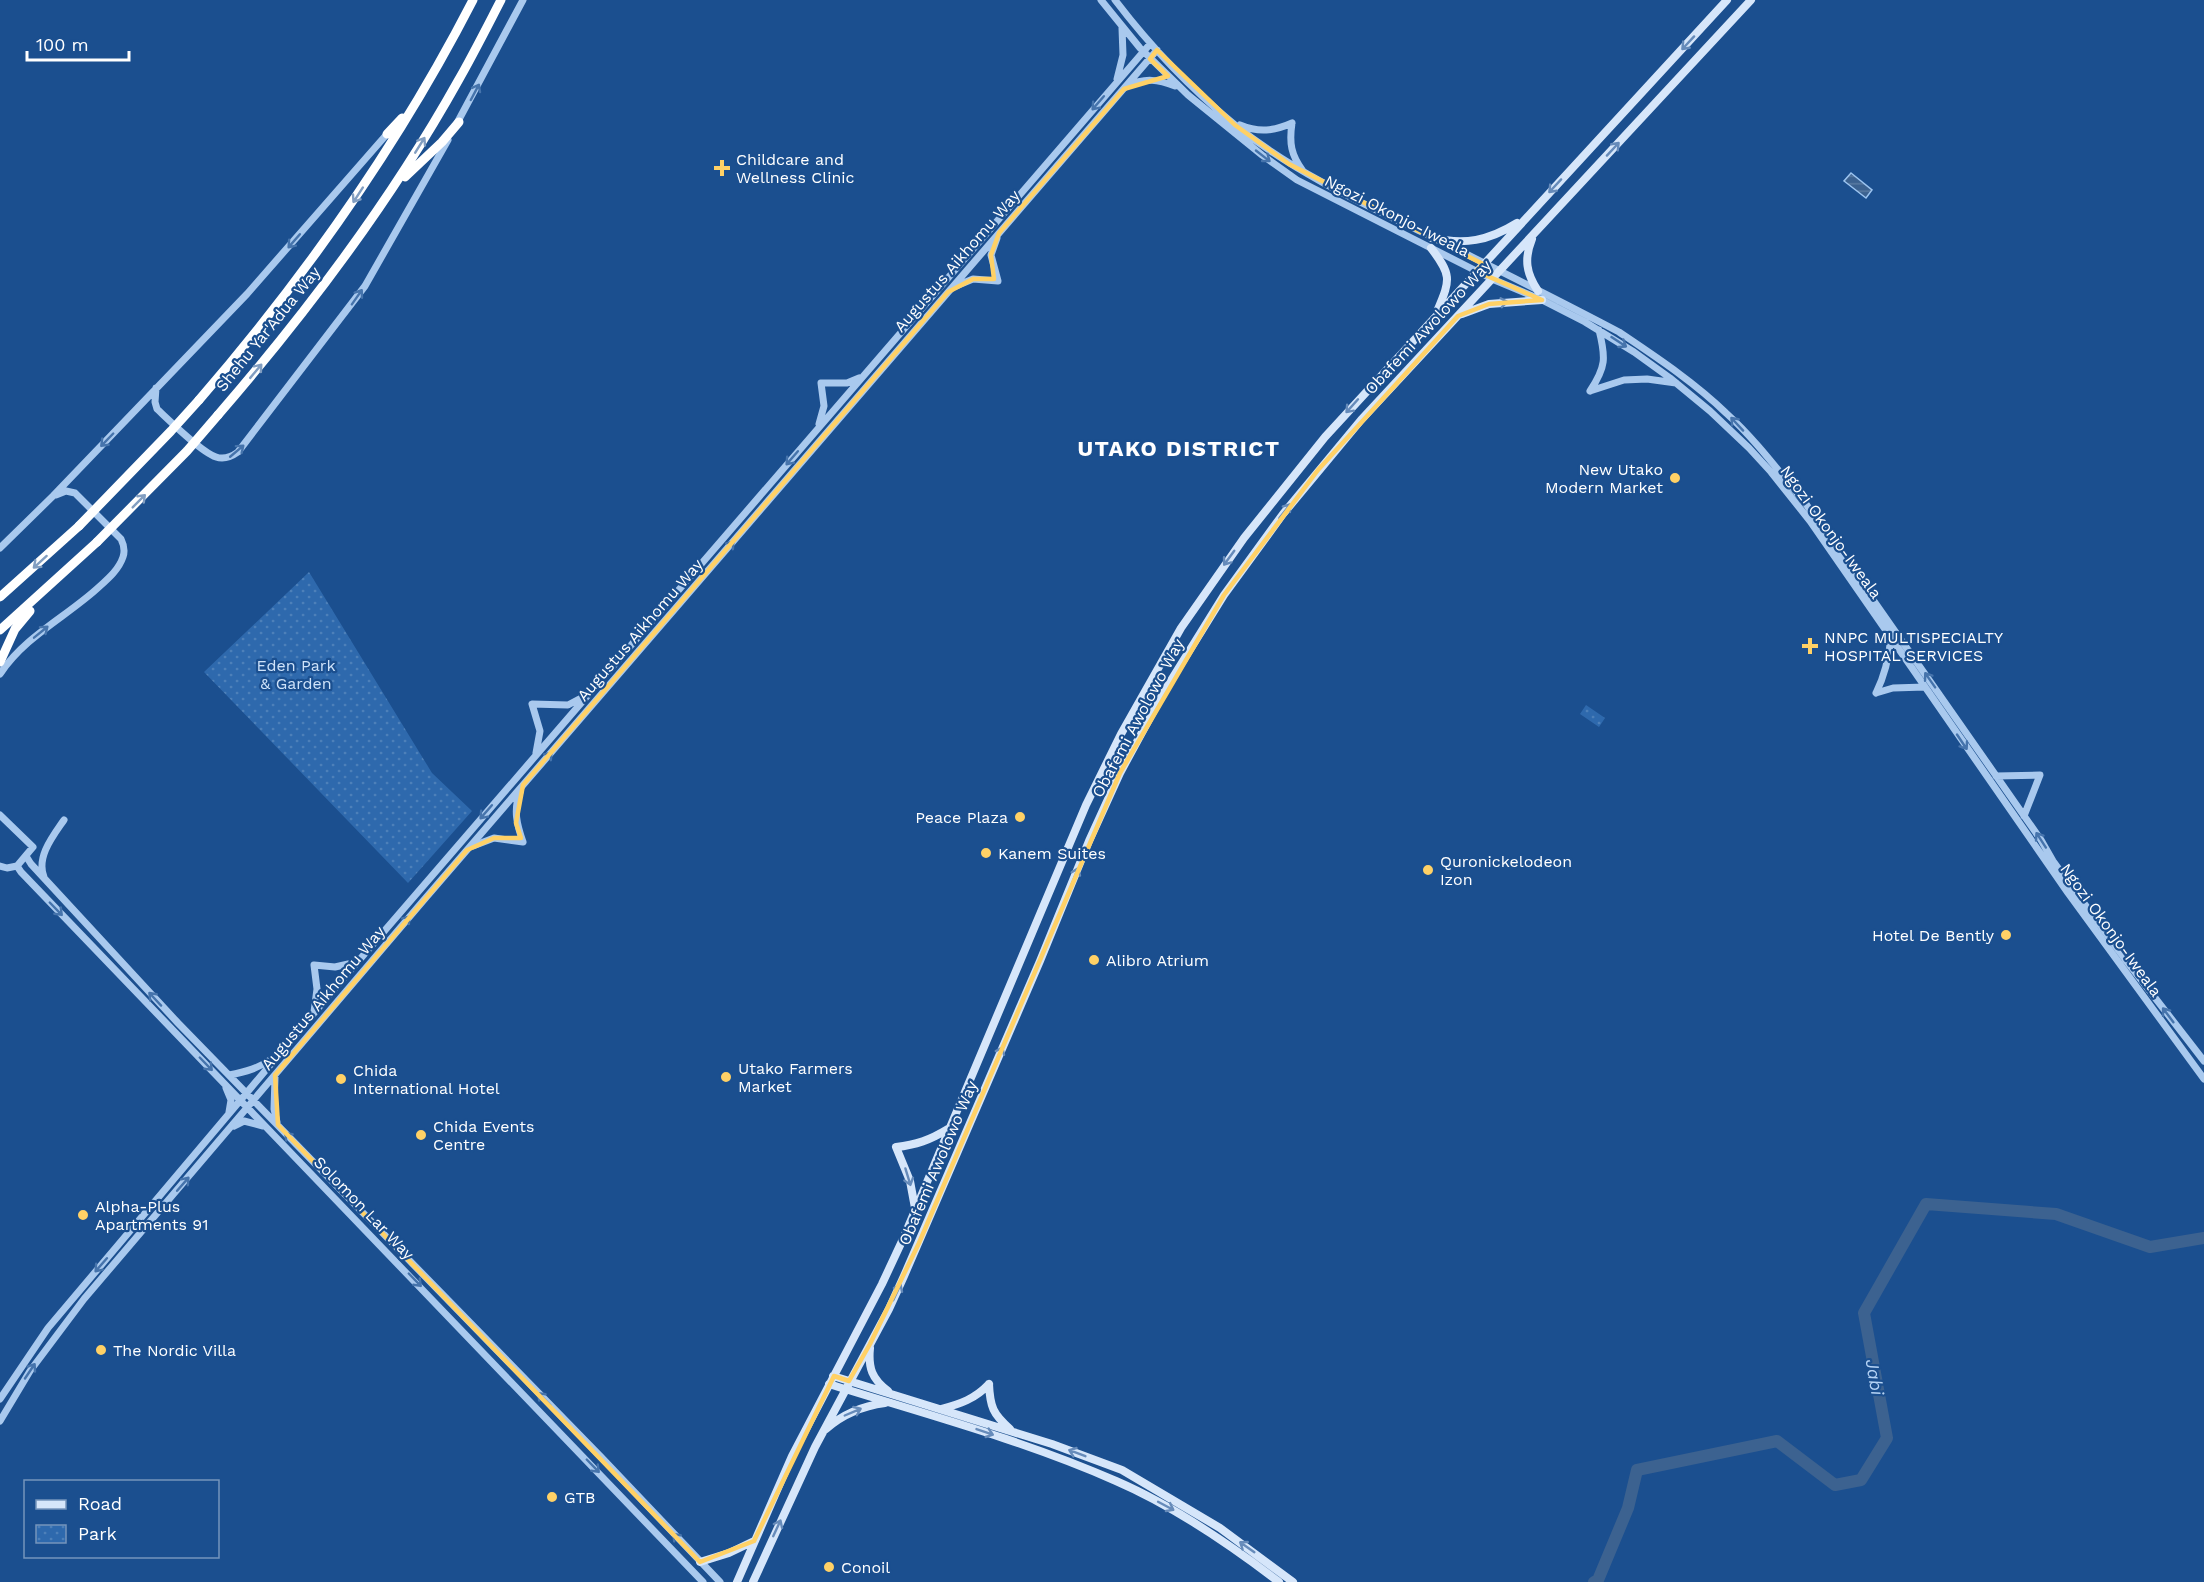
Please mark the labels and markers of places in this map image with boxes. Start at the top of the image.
place label: Childcare and Wellness Clinic [736,150,855,187]
marker: Childcare and Wellness Clinic [713,159,731,177]
place label: New Utako Modern Market [1545,460,1663,497]
marker: New Utako Modern Market [1668,471,1682,485]
place label: NNPC MULTISPECIALTY HOSPITAL SERVICES [1824,628,2003,665]
marker: NNPC MULTISPECIALTY HOSPITAL SERVICES [1801,637,1819,655]
place label: Peace Plaza [915,808,1008,827]
marker: Peace Plaza [1013,810,1027,824]
place label: Kanem Suites [998,844,1106,863]
marker: Kanem Suites [979,846,993,860]
place label: Quronickelodeon Izon [1440,852,1572,889]
marker: Quronickelodeon Izon [1421,863,1435,877]
place label: Hotel De Bently [1872,926,1995,945]
marker: Hotel De Bently [1999,928,2013,942]
place label: Alibro Atrium [1106,951,1209,970]
marker: Alibro Atrium [1087,953,1101,967]
place label: Utako Farmers Market [738,1059,853,1096]
place label: Chida International Hotel [353,1061,500,1098]
marker: Utako Farmers Market [719,1070,733,1084]
marker: Chida International Hotel [334,1072,348,1086]
place label: Chida Events Centre [433,1117,535,1154]
marker: Chida Events Centre [414,1128,428,1142]
place label: Alpha-Plus Apartments 91 [95,1197,208,1234]
marker: Alpha-Plus Apartments 91 [76,1208,90,1222]
place label: The Nordic Villa [113,1341,236,1360]
marker: The Nordic Villa [94,1343,108,1357]
place label: GTB [564,1488,596,1507]
marker: GTB [545,1490,559,1504]
place label: Conoil [841,1558,890,1577]
marker: Conoil [822,1560,836,1574]

